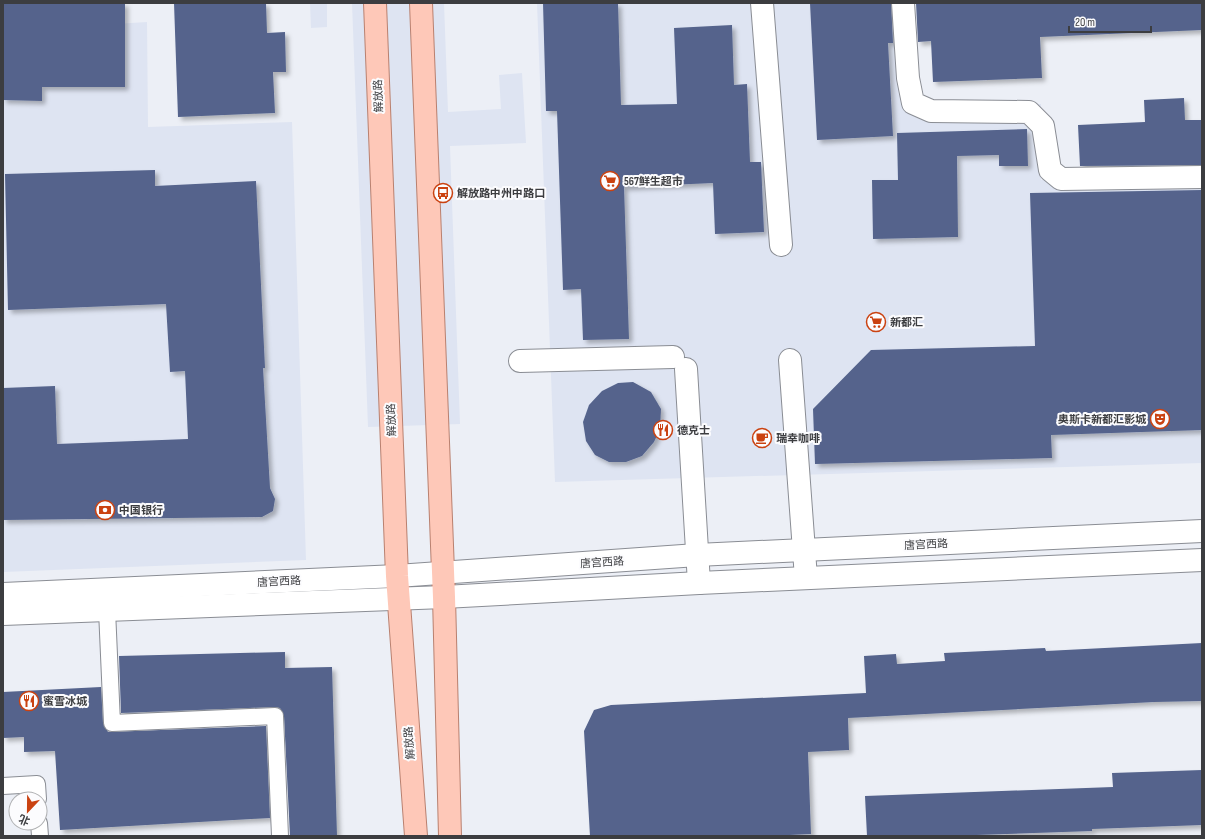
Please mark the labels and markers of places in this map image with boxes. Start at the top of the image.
supermarket icon: 567鲜生超市 [599,170,621,192]
place label: 567鲜生超市 [624,175,683,188]
bus stop icon: 解放路中州中路口 [432,182,454,204]
place label: 解放路中州中路口 [457,187,545,200]
supermarket icon: 新都汇 [865,311,887,333]
place label: 新都汇 [890,316,923,329]
theatre icon: 奥斯卡新都汇影城 [1149,408,1171,430]
place label: 奥斯卡新都汇影城 [1058,413,1147,426]
restaurant icon: 德克士 [652,419,674,441]
place label: 德克士 [677,424,710,437]
cafe icon: 瑞幸咖啡 [751,427,773,449]
place label: 瑞幸咖啡 [776,432,820,445]
bank icon: 中国银行 [94,499,116,521]
place label: 中国银行 [119,504,163,517]
restaurant icon: 蜜雪冰城 [18,690,40,712]
place label: 蜜雪冰城 [43,695,88,708]

